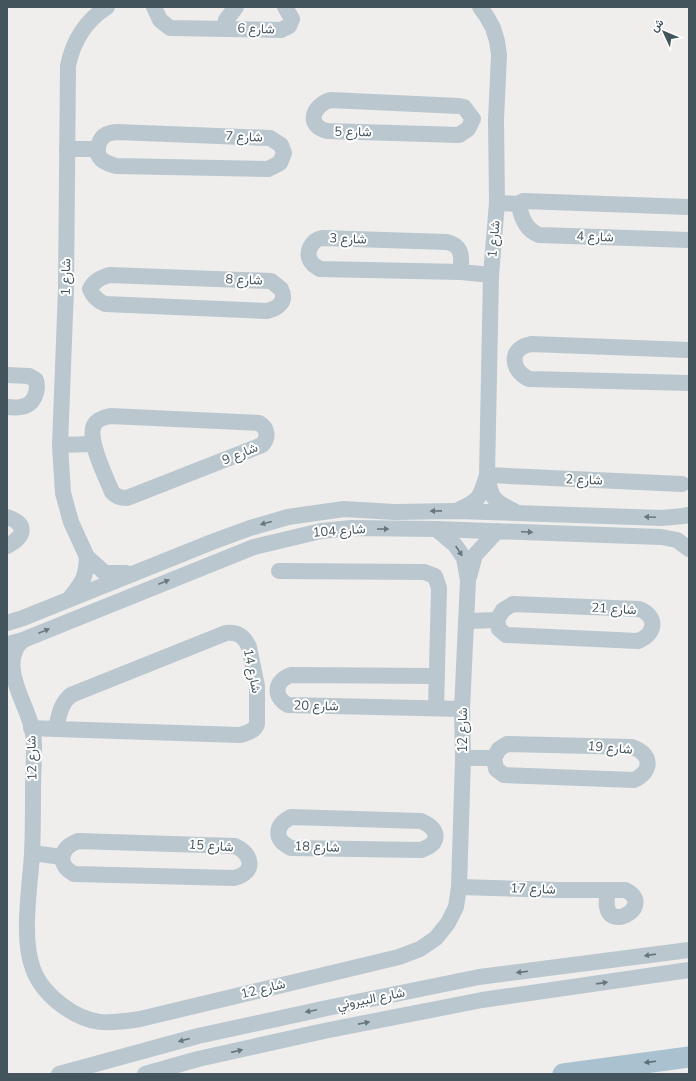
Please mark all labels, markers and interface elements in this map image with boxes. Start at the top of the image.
north arrow [644,12,684,52]
text: ش [647,15,667,35]
street label: شارع 6 [237,19,275,39]
street label: شارع 5 [334,123,372,141]
street label: شارع 7 [225,127,263,147]
street label: شارع 1 [483,220,505,258]
street label: شارع 4 [576,227,614,247]
street label: شارع 3 [329,229,367,249]
street label: شارع 1 [57,258,75,296]
street label: شارع 8 [225,270,263,290]
street label: شارع 9 [219,439,261,469]
street label: شارع 2 [565,470,603,490]
one-way arrow [430,508,442,515]
one-way arrow [644,514,656,521]
one-way arrow [260,520,272,526]
street label: شارع 104 [312,520,366,542]
one-way arrow [377,526,390,532]
one-way arrow [521,529,533,536]
one-way arrow [455,545,463,556]
one-way arrow [159,579,171,585]
street label: شارع 21 [591,599,637,619]
one-way arrow [38,628,50,634]
street label: شارع 14 [239,647,265,695]
street label: شارع 20 [293,697,339,715]
street label: شارع 12 [454,707,472,753]
street label: شارع 12 [23,735,41,781]
street label: شارع 19 [587,737,633,759]
street label: شارع 15 [188,835,234,857]
street label: شارع 18 [294,837,340,857]
street label: شارع 17 [510,879,556,899]
one-way arrow [644,952,656,958]
one-way arrow [515,969,528,976]
street label: شارع 12 [239,975,287,1003]
one-way arrow [596,980,608,986]
street label: شارع البيروني [336,984,407,1015]
one-way arrow [305,1009,317,1015]
one-way arrow [357,1020,370,1026]
one-way arrow [178,1037,190,1043]
one-way arrow [230,1047,243,1053]
one-way arrow [644,1059,656,1065]

